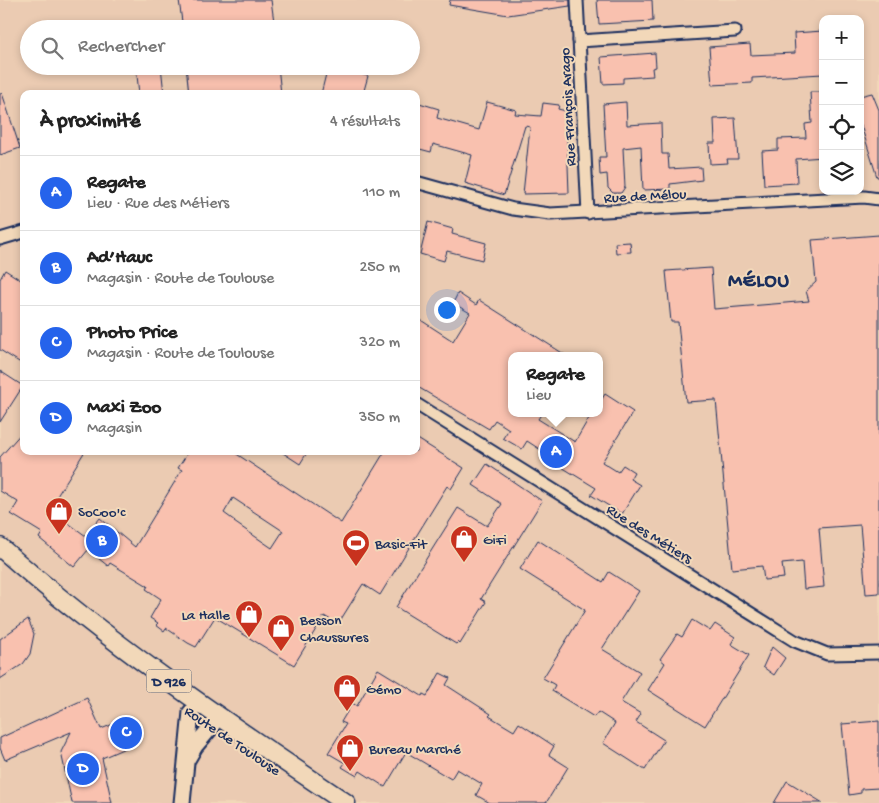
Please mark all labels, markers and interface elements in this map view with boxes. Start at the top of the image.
map controls [819,15,864,195]
button: + [819,15,864,60]
search box [20,20,420,75]
icon: search [38,34,66,62]
text: Rechercher [78,36,164,59]
street label: Rue François Arago [557,47,581,167]
button: − [819,60,864,105]
button: locate [819,105,864,150]
text: À proximité [40,110,141,135]
text: 4 résultats [330,113,400,132]
button: layers [819,150,864,195]
text: Regate [87,172,146,195]
text: A [51,184,61,203]
text: 110 m [363,184,400,203]
street label: Rue de Mélou [603,186,687,208]
text: Lieu · Rue des Métiers [87,195,229,214]
text: Ad’Hauc [87,247,152,270]
text: B [52,259,60,278]
text: 250 m [360,259,400,278]
text: Magasin · Route de Toulouse [87,270,274,289]
district label: MÉLOU [728,270,790,294]
your location [434,297,460,323]
text: Photo Price [87,322,177,345]
text: C [52,334,60,353]
text: 320 m [360,334,400,353]
text: Magasin · Route de Toulouse [87,345,274,364]
popup [508,352,603,417]
text: Regate [526,364,585,387]
text: Lieu [526,387,551,406]
text: Maxi Zoo [87,397,161,420]
text: D [51,409,61,428]
text: 350 m [359,409,400,428]
text: Magasin [87,420,142,439]
pin: A [540,433,572,471]
shop icon: SoCoo'c [44,496,74,535]
street label: Rue des Métiers [603,501,696,569]
place label: SoCoo'c [78,504,126,522]
pin: B [86,522,118,560]
shop icon: GiFi [449,524,479,563]
sports icon: Basic-Fit [341,528,371,567]
place label: GiFi [483,532,507,550]
place label: Basic-Fit [374,536,429,554]
shop icon: La Halle [234,599,264,638]
place label: La Halle [181,607,230,625]
place label: Besson Chaussures [299,612,369,647]
shop icon: Besson Chaussures [266,613,296,652]
road number: D 926 [146,669,192,692]
shop icon: Gémo [332,673,362,712]
place label: Gémo [366,681,402,699]
street label: Route de Toulouse [180,703,284,781]
pin: C [110,714,142,752]
shop icon: Bureau Marché [335,733,365,772]
place label: Bureau Marché [368,741,461,759]
pin: D [67,750,99,788]

